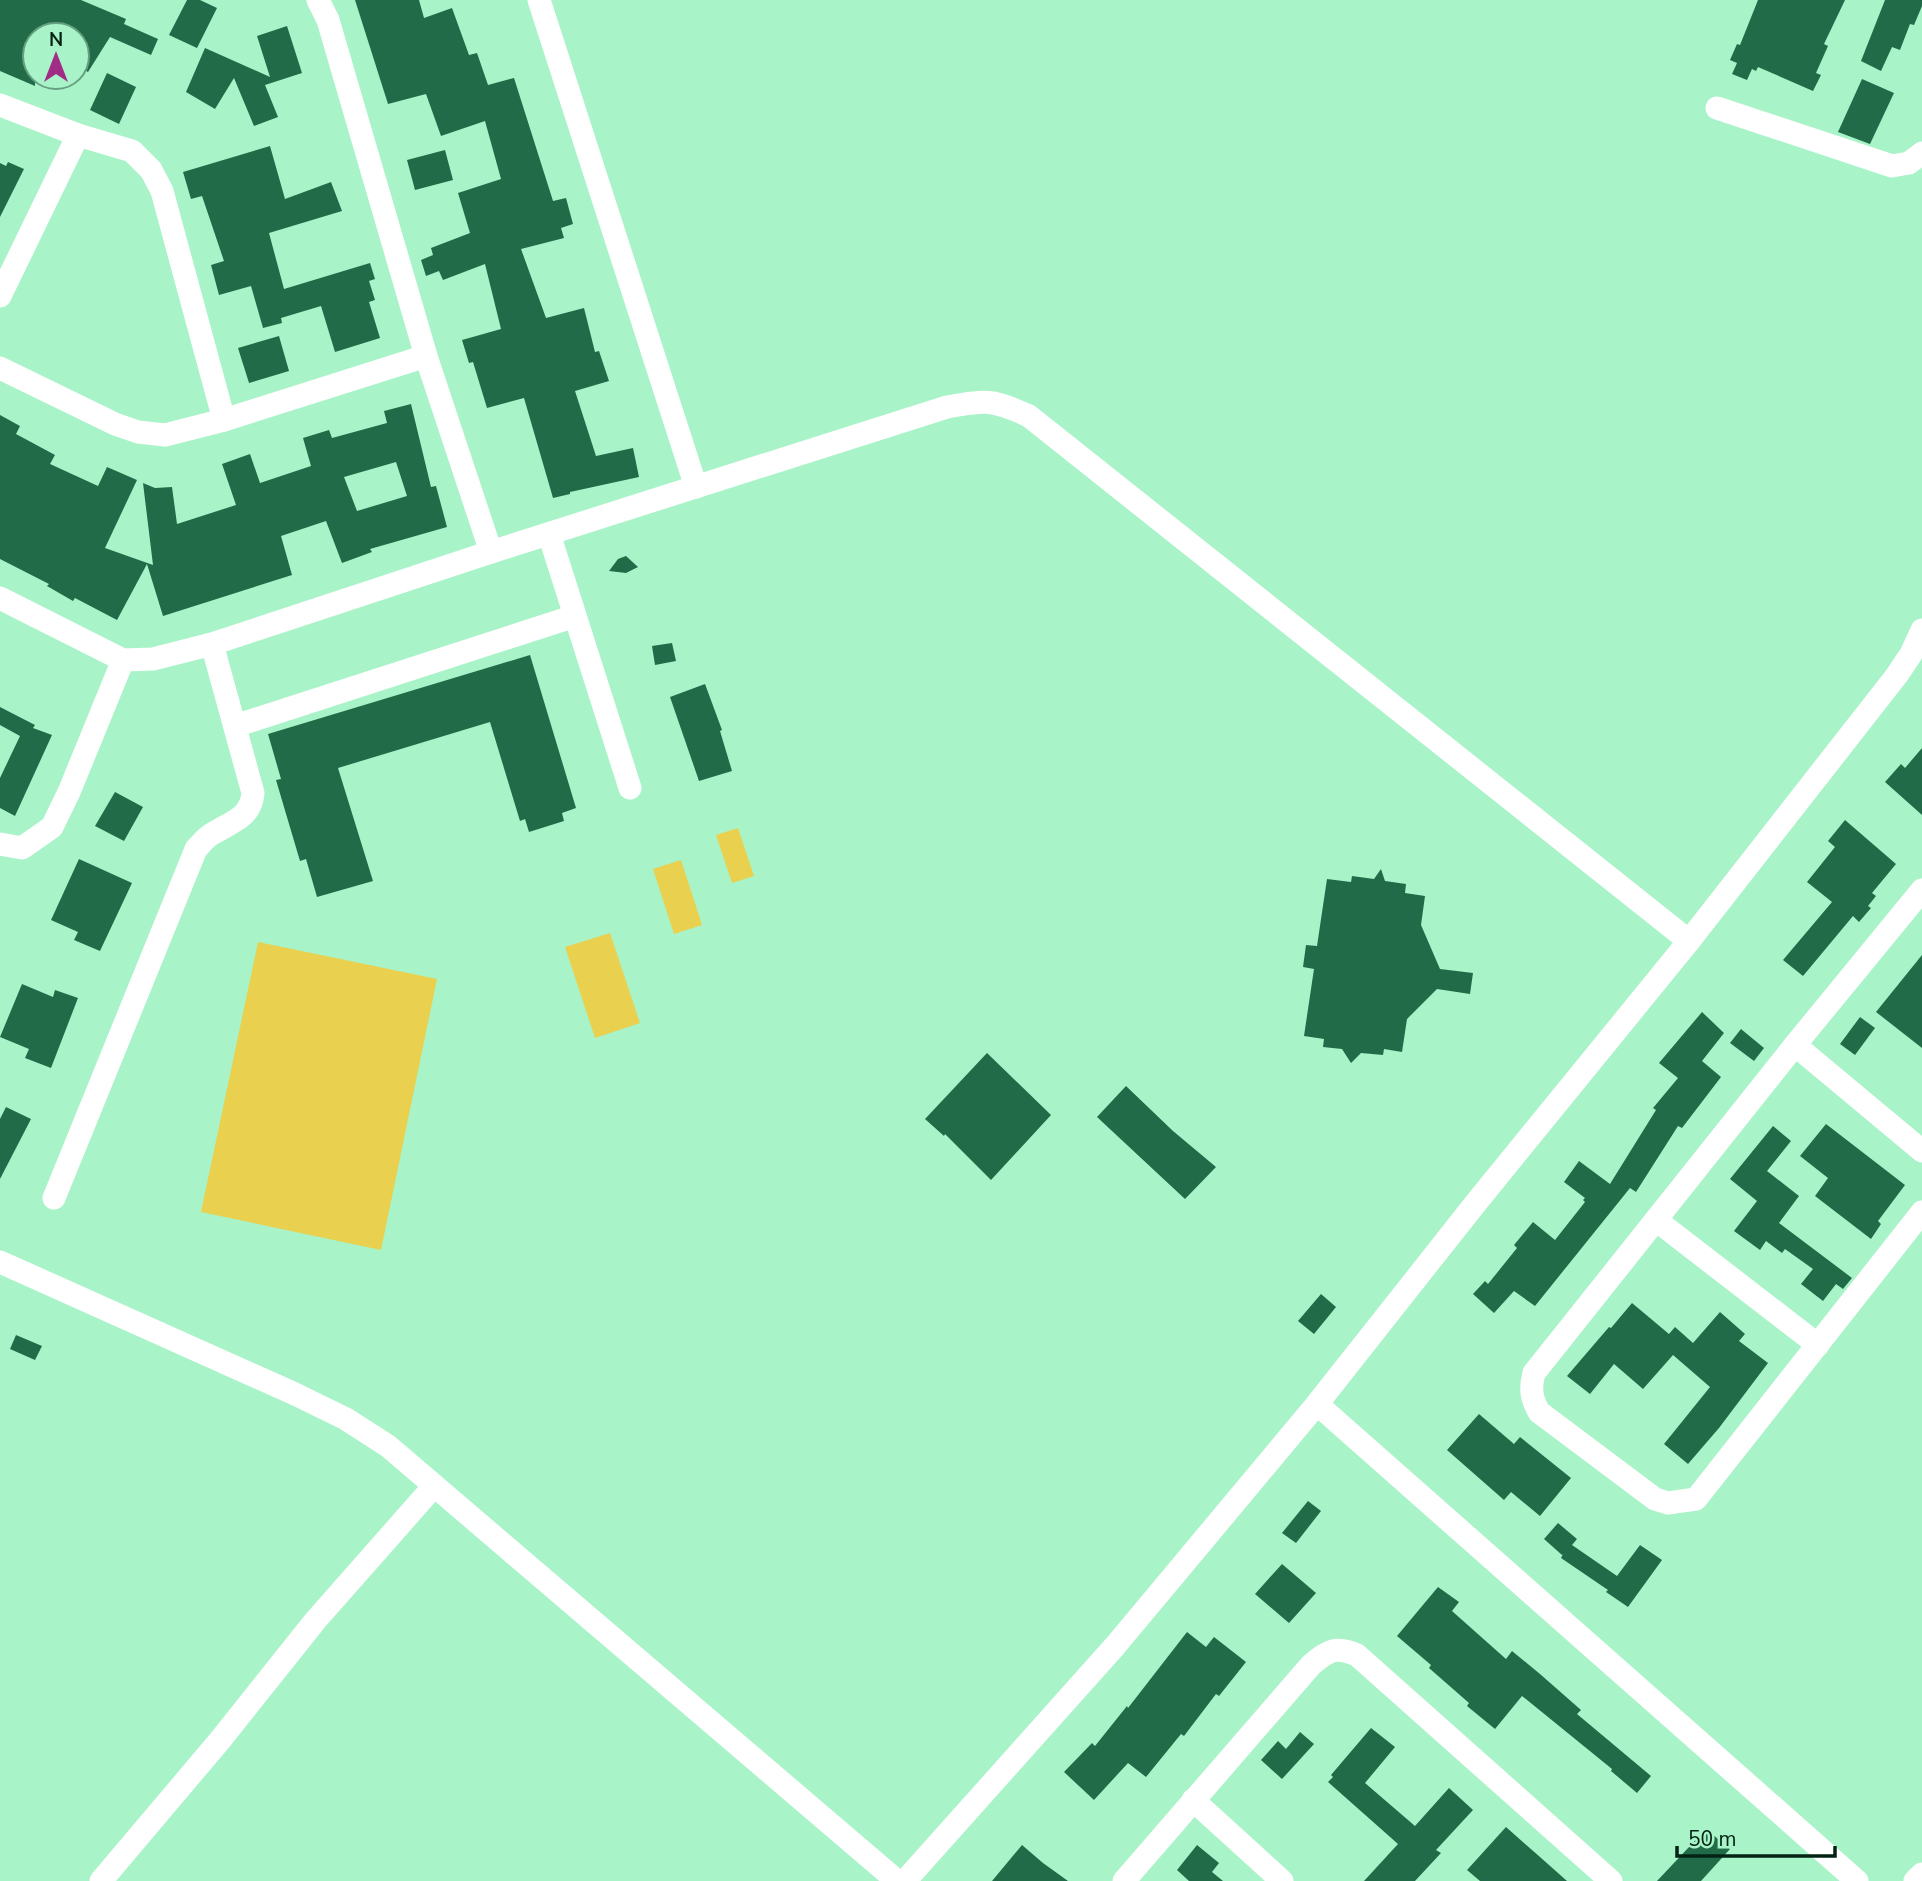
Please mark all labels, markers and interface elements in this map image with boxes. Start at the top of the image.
north arrow [21,21,91,91]
text: N [49,27,63,53]
scale bar [1677,1814,1834,1858]
text: 50 m [1688,1825,1737,1853]

